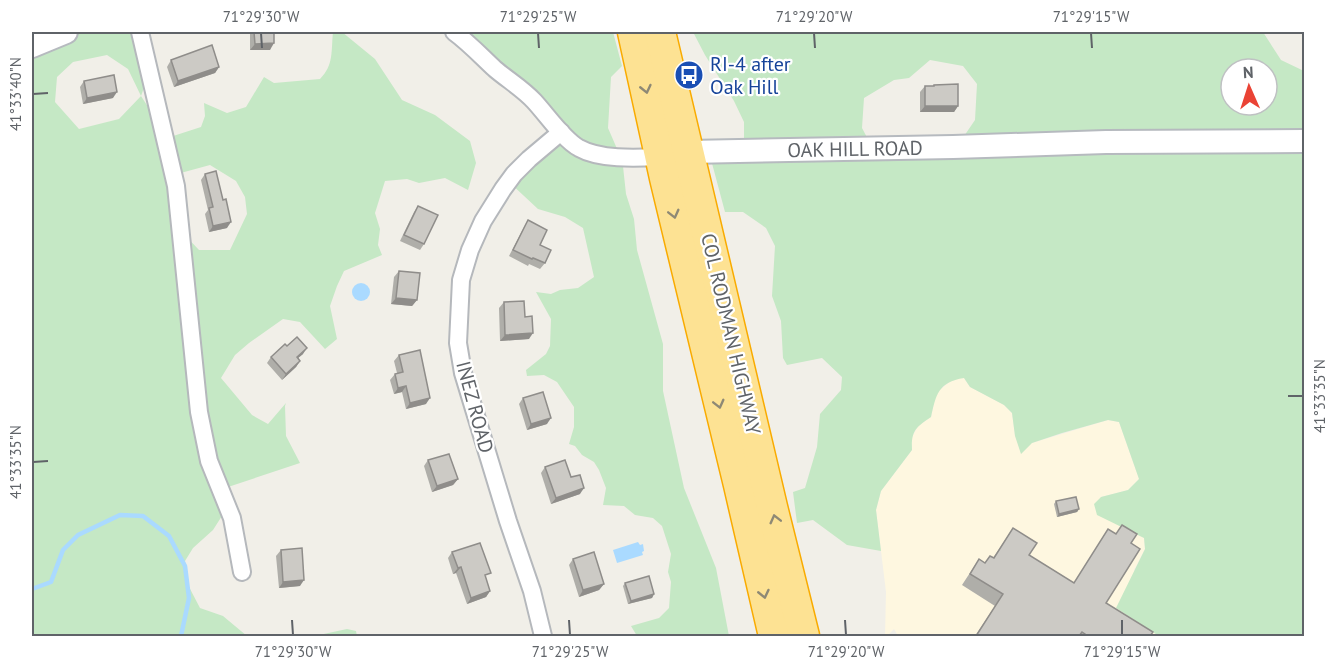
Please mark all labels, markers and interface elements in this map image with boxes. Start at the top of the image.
text: 71°29'30"W [223,7,300,26]
text: 71°29'25"W [500,7,577,26]
text: 71°29'20"W [776,7,853,26]
text: 71°29'15"W [1053,7,1130,26]
place label: RI-4 after Oak Hill [710,51,791,100]
text: 41°33'40"N [6,57,25,131]
north arrow [1219,57,1279,117]
bus stop icon: RI-4 after Oak Hill [673,59,705,91]
text: N [1242,62,1254,82]
one-way arrow [638,83,651,93]
street label: OAK HILL ROAD [787,135,923,163]
one-way arrow [666,209,679,219]
street label: COL RODMAN HIGHWAY [695,231,767,438]
street label: INEZ ROAD [450,358,500,456]
text: 41°33'35"N [1310,359,1329,433]
one-way arrow [712,398,725,408]
text: 41°33'35"N [6,425,25,499]
one-way arrow [769,514,782,524]
one-way arrow [756,588,769,598]
text: 71°29'30"W [255,642,332,661]
text: 71°29'25"W [532,642,609,661]
text: 71°29'20"W [808,642,885,661]
text: 71°29'15"W [1084,642,1161,661]

